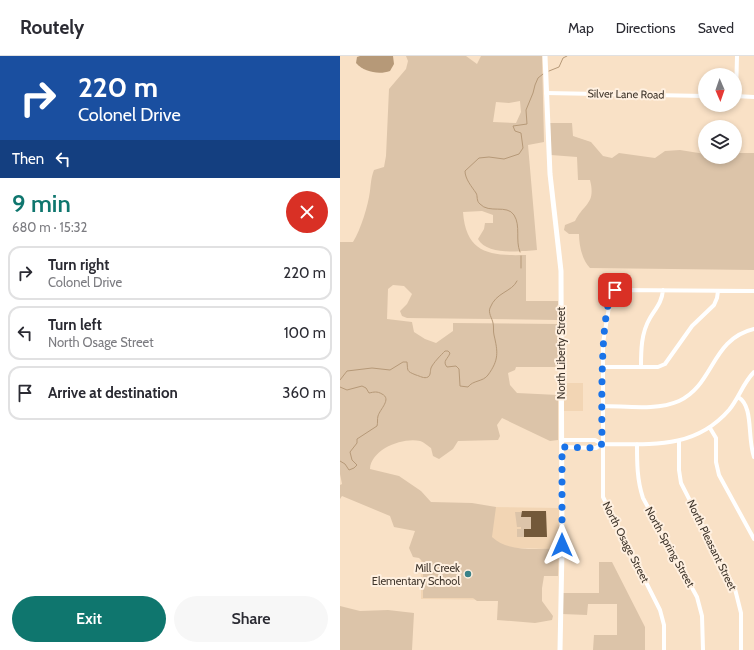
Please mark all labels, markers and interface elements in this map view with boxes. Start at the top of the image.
text: Routely [20,16,84,39]
text: Map [568,19,594,37]
text: Directions [616,19,676,37]
text: Saved [698,19,734,37]
north arrow [698,68,742,112]
map controls [698,68,742,164]
text: 220 m [78,70,158,104]
icon: right [12,72,64,124]
street label: Silver Lane Road [587,86,665,102]
text: Colonel Drive [78,104,181,126]
button: layers [698,120,742,164]
icon: left [52,148,74,170]
text: Then [12,150,44,168]
text: 9 min [12,189,71,218]
button: close [286,191,328,233]
text: 680 m · 15:32 [12,219,87,235]
text: Turn right [48,256,109,274]
icon: right [14,262,36,284]
text: 220 m [283,264,326,282]
pin [598,273,632,307]
text: Colonel Drive [48,274,122,290]
icon: arrive [604,279,626,301]
street label: North Liberty Street [554,307,568,399]
text: Turn left [48,316,102,334]
icon: left [14,322,36,344]
text: 100 m [284,324,326,342]
text: North Osage Street [48,334,154,350]
icon: arrive [14,382,36,404]
text: Arrive at destination [48,384,178,402]
text: 360 m [282,384,326,402]
street label: North Pleasant Street [684,497,740,593]
street label: North Osage Street [599,499,653,585]
street label: North Spring Street [642,504,698,590]
position arrow [541,524,583,566]
place label: Mill Creek Elementary School [372,561,460,588]
marker: Mill Creek Elementary School [463,569,473,579]
button: Exit [12,596,166,642]
button: Share [174,596,328,642]

